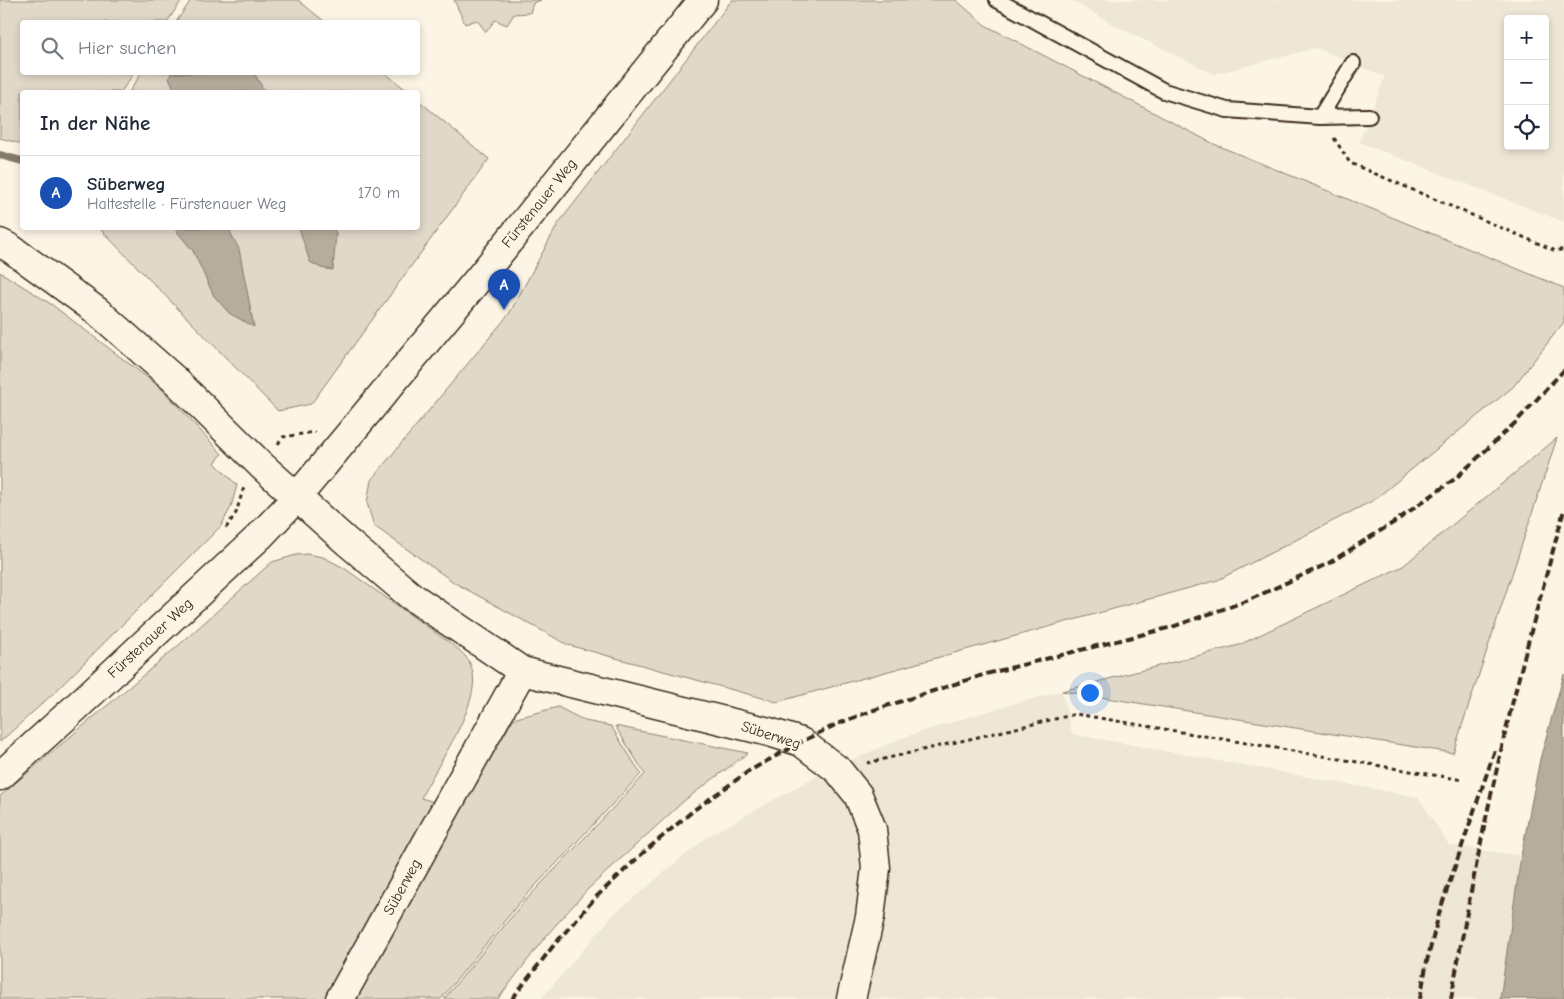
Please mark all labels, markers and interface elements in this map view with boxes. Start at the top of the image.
map controls [1504,15,1549,150]
button: + [1504,15,1549,60]
search box [20,20,420,75]
icon: search [38,34,66,62]
text: Hier suchen [78,37,176,59]
button: − [1504,60,1549,105]
button: locate [1504,105,1549,150]
text: In der Nähe [40,111,150,135]
street label: Fürstenauer Weg [498,155,580,251]
text: Süberweg [87,173,166,195]
text: A [52,184,60,202]
text: 170 m [358,184,400,202]
text: Haltestelle · Fürstenauer Weg [87,195,287,213]
pin: A [488,269,520,310]
street label: Fürstenauer Weg [104,594,196,682]
your location [1077,680,1103,706]
street label: Süberweg [739,717,803,753]
street label: Süberweg [379,856,425,918]

